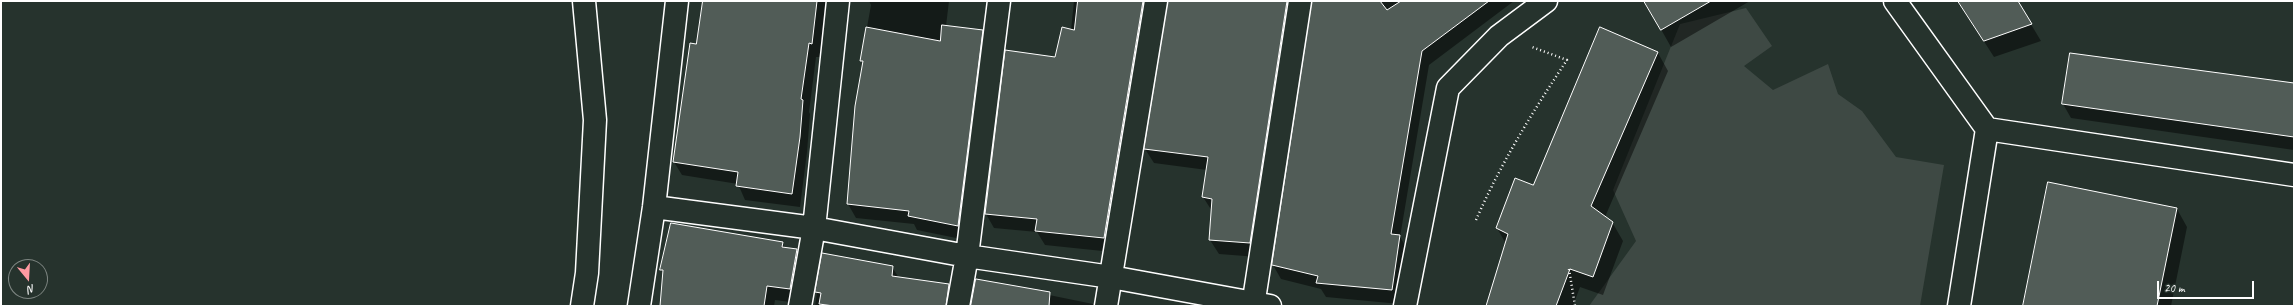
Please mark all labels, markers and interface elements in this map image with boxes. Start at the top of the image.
north arrow [8,259,48,299]
scale bar [2159,273,2256,299]
text: 20 m [2164,280,2184,296]
text: N [26,282,37,297]

